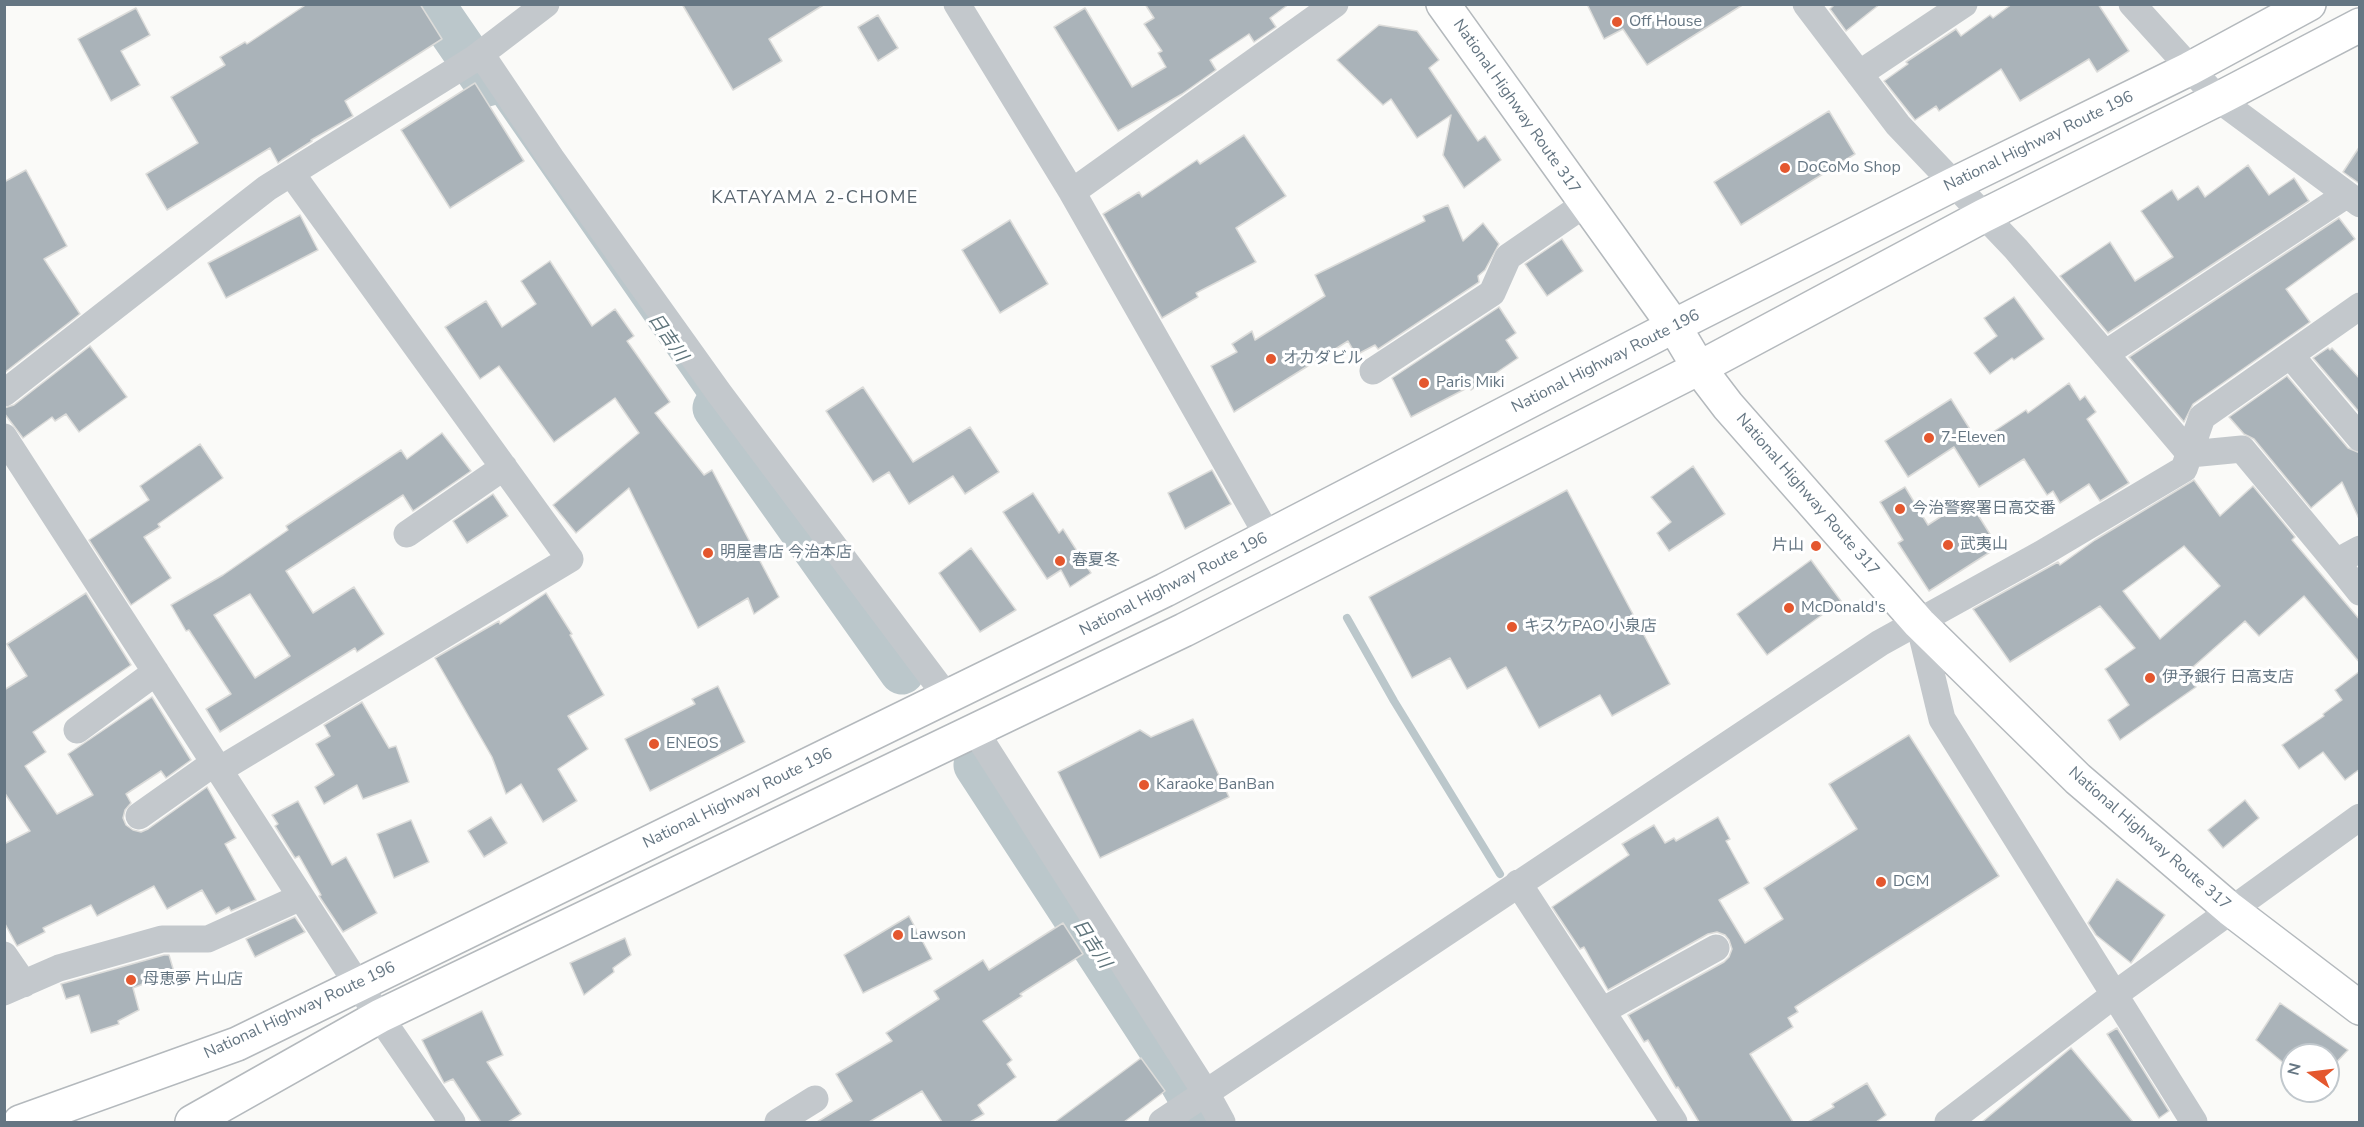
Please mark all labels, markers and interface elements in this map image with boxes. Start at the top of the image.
place label: Off House [1629,12,1702,32]
marker: Off House [1610,15,1624,29]
street label: National Highway Route 317 [1448,16,1584,198]
street label: National Highway Route 196 [1941,88,2137,196]
place label: DoCoMo Shop [1797,158,1901,178]
marker: DoCoMo Shop [1778,161,1792,175]
district label: KATAYAMA 2-CHOME [711,188,919,210]
street label: National Highway Route 196 [1509,306,1703,418]
water label: 日吉川 [643,310,691,366]
place label: オカダビル [1283,349,1363,369]
marker: オカダビル [1264,352,1278,366]
place label: Paris Miki [1436,373,1505,393]
marker: Paris Miki [1417,376,1431,390]
street label: National Highway Route 317 [1731,410,1883,580]
place label: 7-Eleven [1941,428,2005,448]
marker: 7-Eleven [1922,431,1936,445]
place label: 今治警察署日高交番 [1912,499,2056,519]
marker: 今治警察署日高交番 [1893,502,1907,516]
street label: National Highway Route 196 [1077,529,1271,641]
place label: 武夷山 [1960,535,2008,555]
place label: 片山 [1772,536,1804,556]
marker: 武夷山 [1941,538,1955,552]
marker: 片山 [1809,539,1823,553]
place label: 明屋書店 今治本店 [720,543,852,563]
marker: 明屋書店 今治本店 [701,546,715,560]
place label: 春夏冬 [1072,551,1120,571]
marker: 春夏冬 [1053,554,1067,568]
place label: McDonald's [1801,598,1886,618]
marker: McDonald's [1782,601,1796,615]
place label: キスケPAO 小泉店 [1524,617,1657,637]
marker: キスケPAO 小泉店 [1505,620,1519,634]
place label: 伊予銀行 日高支店 [2162,668,2294,688]
marker: 伊予銀行 日高支店 [2143,671,2157,685]
place label: ENEOS [666,734,719,754]
marker: ENEOS [647,737,661,751]
street label: National Highway Route 196 [640,745,836,853]
street label: National Highway Route 317 [2064,763,2234,915]
place label: Karaoke BanBan [1156,775,1275,795]
marker: Karaoke BanBan [1137,778,1151,792]
place label: DCM [1893,872,1929,892]
marker: DCM [1874,875,1888,889]
water label: 日吉川 [1067,915,1115,973]
place label: Lawson [910,925,966,945]
marker: Lawson [891,928,905,942]
street label: National Highway Route 196 [201,958,399,1064]
place label: 母恵夢 片山店 [143,970,243,990]
marker: 母恵夢 片山店 [124,973,138,987]
north arrow [2280,1043,2340,1103]
text: N [2282,1061,2307,1078]

